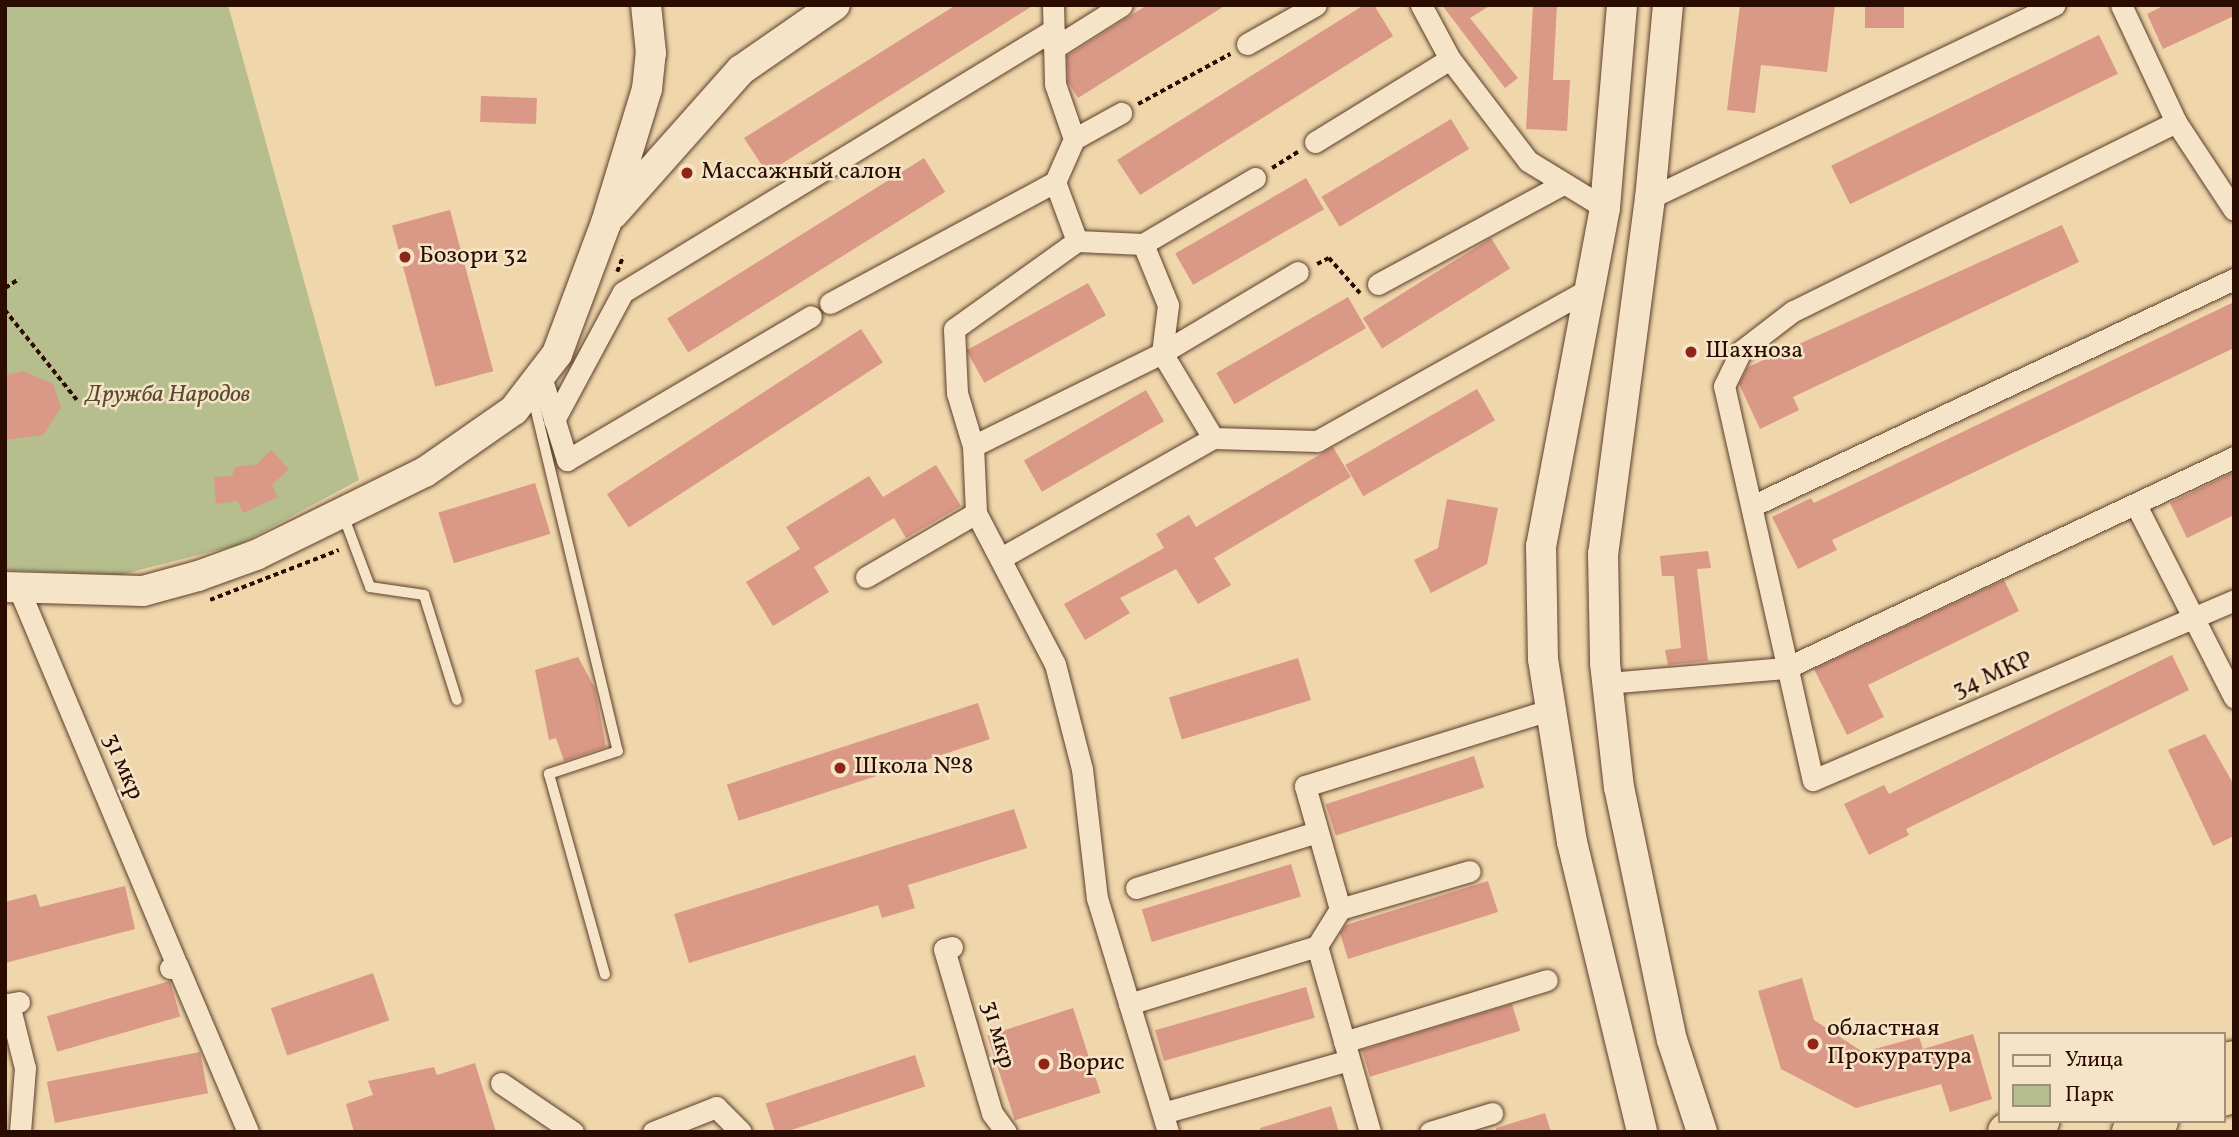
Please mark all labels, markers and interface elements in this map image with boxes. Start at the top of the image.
place label: Массажный салон [701,159,902,187]
marker: Массажный салон [679,165,695,181]
place label: Бозори 32 [419,243,528,271]
marker: Бозори 32 [397,249,413,265]
place label: Шахноза [1705,338,1803,366]
marker: Шахноза [1683,344,1699,360]
park label: Дружба Народов [86,382,250,410]
street label: 34 МКР [1949,646,2037,706]
street label: 31 мкр [95,729,149,805]
place label: Школа №8 [854,754,973,782]
marker: Школа №8 [832,760,848,776]
street label: 31 мкр [974,998,1020,1072]
place label: областная Прокуратура [1827,1016,1972,1072]
legend [1997,1032,2225,1123]
marker: областная Прокуратура [1805,1036,1821,1052]
text: Улица [2065,1046,2123,1075]
place label: Ворис [1058,1050,1125,1078]
marker: Ворис [1036,1056,1052,1072]
text: Парк [2065,1081,2114,1110]

